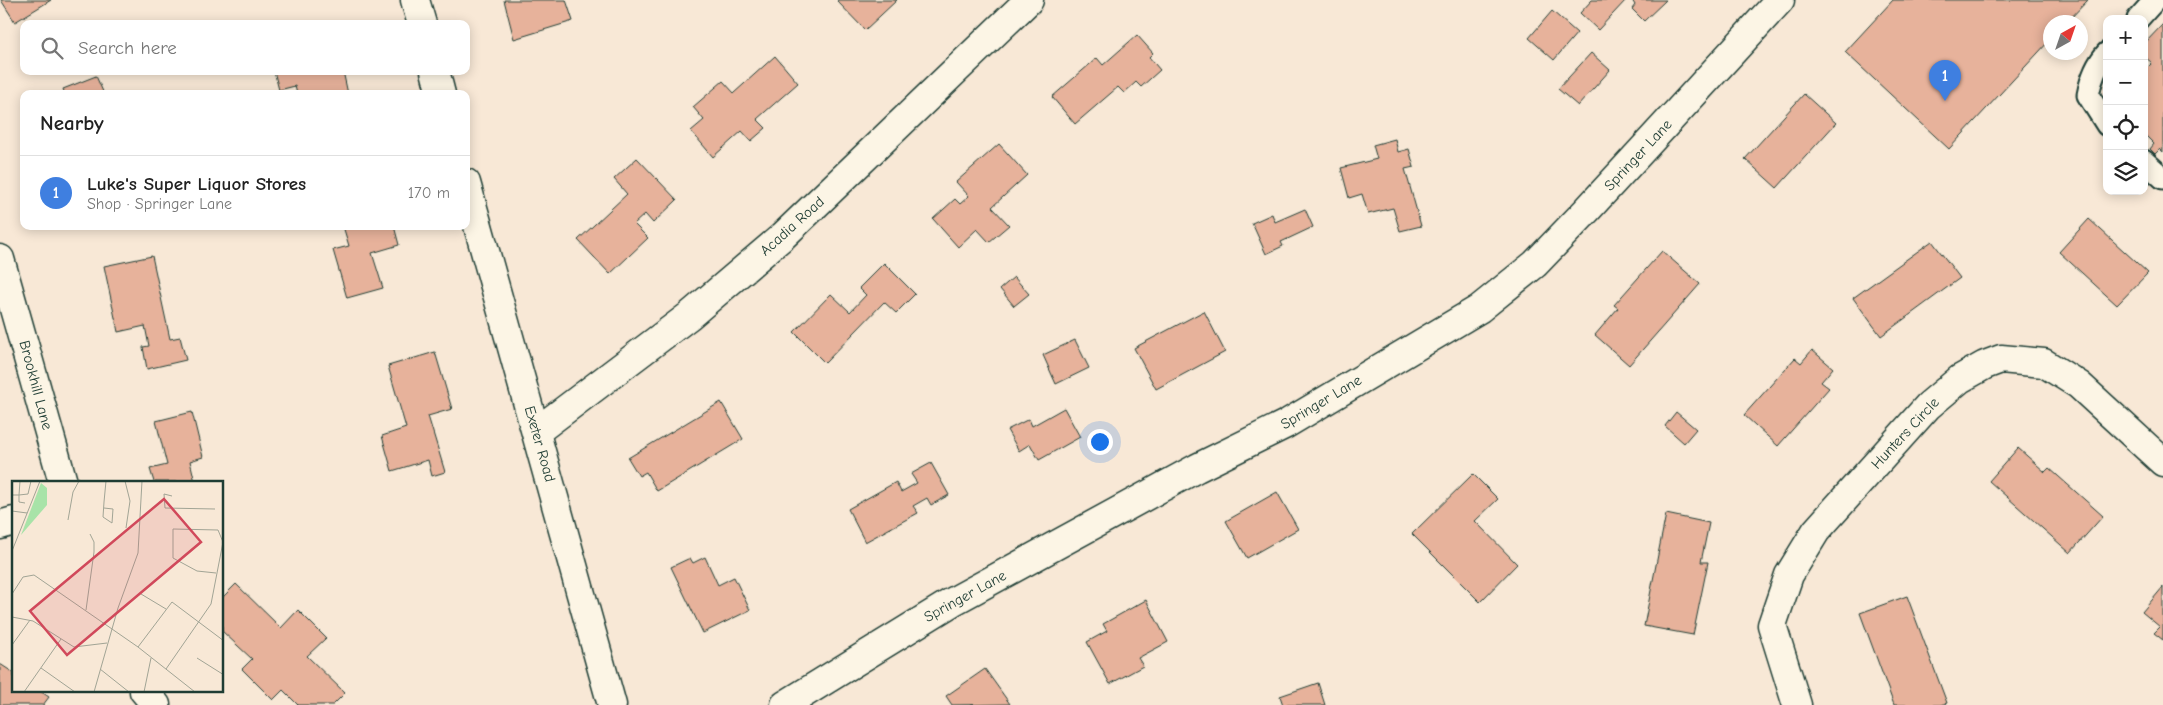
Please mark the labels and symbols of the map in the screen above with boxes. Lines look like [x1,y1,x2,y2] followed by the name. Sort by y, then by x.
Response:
[2043,15,2088,60] north arrow
[1929,60,1961,101] pin: 1
[1600,115,1676,194] street label: Springer Lane
[756,192,828,260] street label: Acadia Road
[15,338,57,432] street label: Brookhill Lane
[1277,371,1365,433] street label: Springer Lane
[1867,393,1943,473] street label: Hunters Circle
[521,404,559,484] street label: Exeter Road
[1087,429,1113,455] your location
[12,481,224,692] inset map
[921,566,1010,626] street label: Springer Lane

